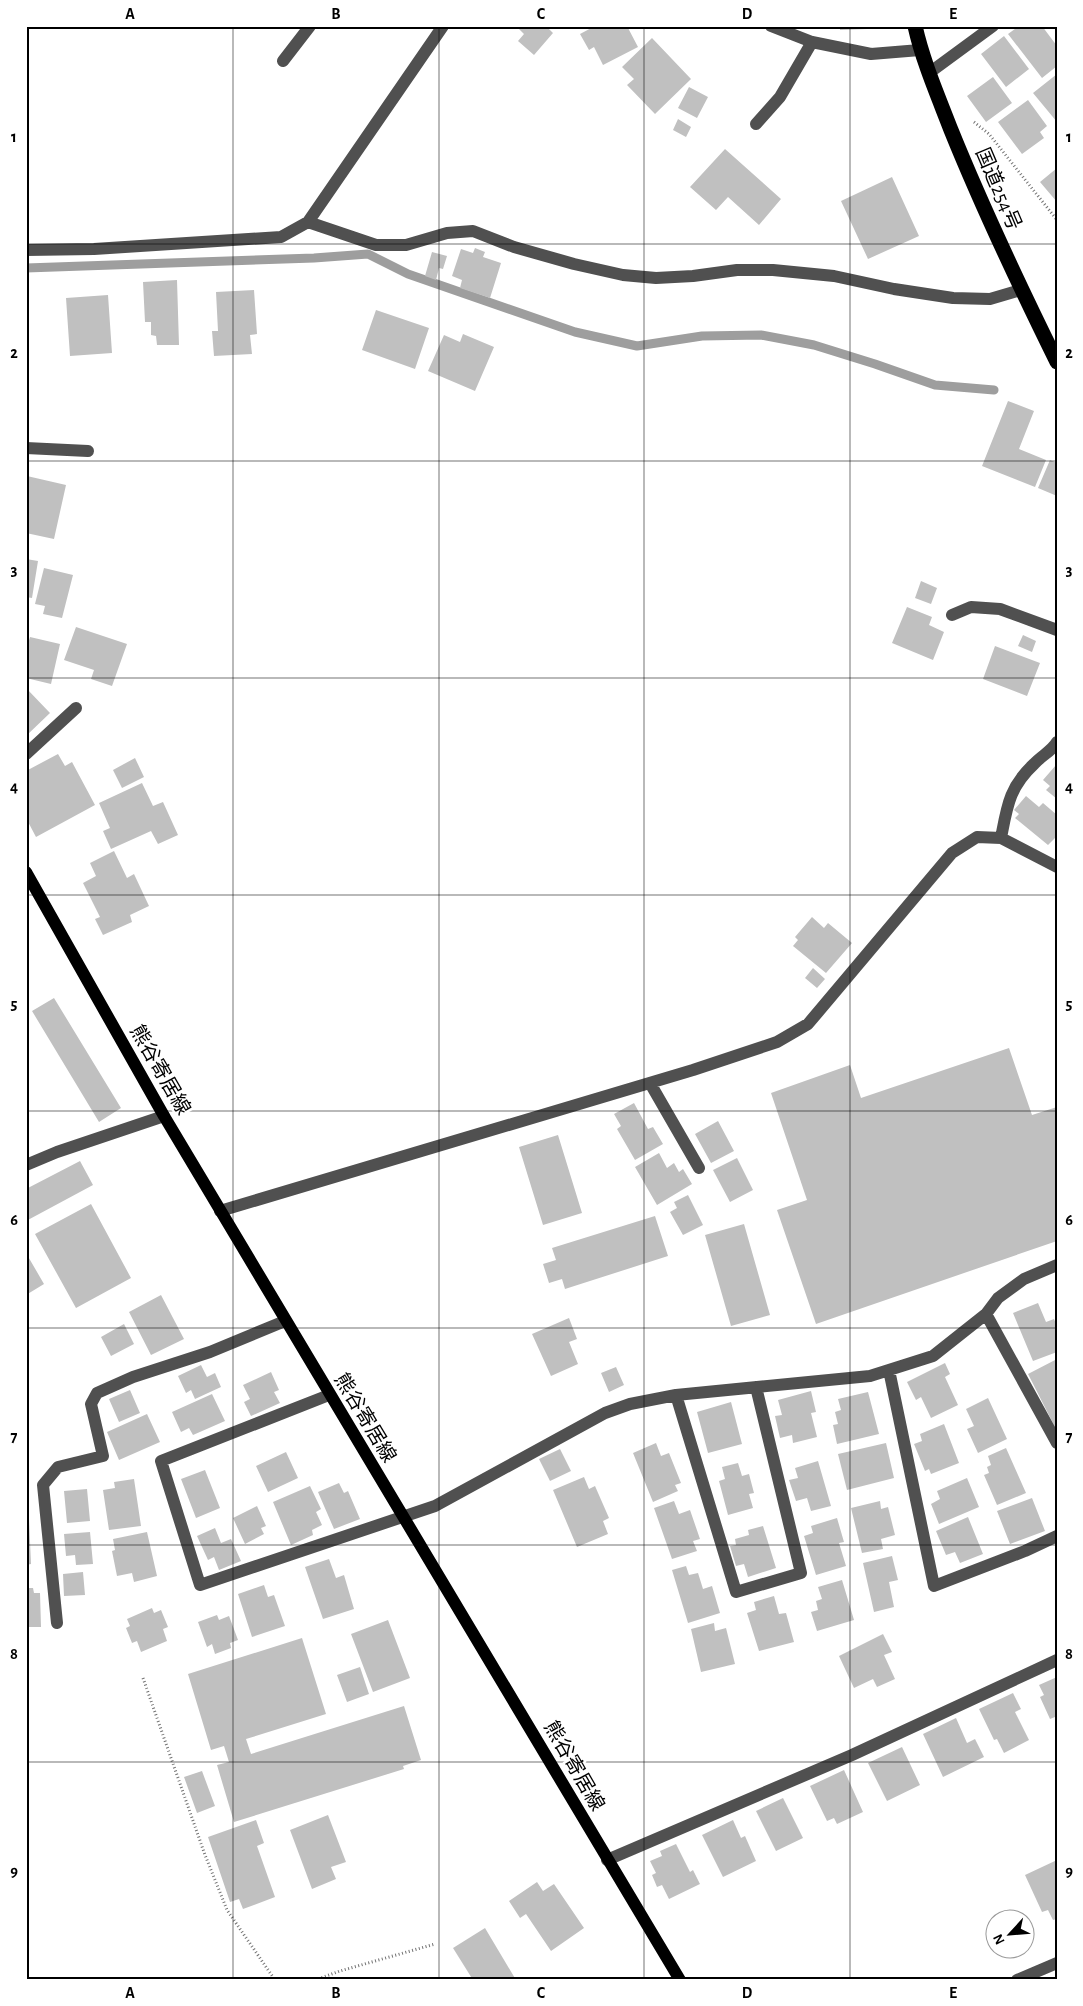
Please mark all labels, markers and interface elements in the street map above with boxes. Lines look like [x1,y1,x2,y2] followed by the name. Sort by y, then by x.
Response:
[125,6,135,22] text: A
[331,6,341,22] text: B
[537,6,546,22] text: C
[742,6,753,22] text: D
[949,6,957,22] text: E
[11,129,17,145] text: 1
[1066,129,1072,145] text: 1
[972,145,1025,233] street label: 国道254号
[10,345,18,361] text: 2
[1065,345,1073,361] text: 2
[11,562,18,578] text: 3
[1066,562,1073,578] text: 3
[10,779,18,795] text: 4
[1065,779,1073,795] text: 4
[11,996,18,1012] text: 5
[1066,996,1073,1012] text: 5
[126,1021,195,1118] street label: 熊谷寄居線
[10,1212,18,1228] text: 6
[1065,1212,1073,1228] text: 6
[331,1369,401,1466] street label: 熊谷寄居線
[11,1429,18,1445] text: 7
[1066,1429,1073,1445] text: 7
[10,1646,18,1662] text: 8
[1065,1646,1073,1662] text: 8
[540,1717,609,1814] street label: 熊谷寄居線
[10,1863,18,1879] text: 9
[1065,1863,1073,1879] text: 9
[986,1908,1036,1958] north arrow
[991,1932,1008,1947] text: N
[125,1985,135,2001] text: A
[331,1985,341,2001] text: B
[537,1985,546,2001] text: C
[742,1985,753,2001] text: D
[949,1985,957,2001] text: E

